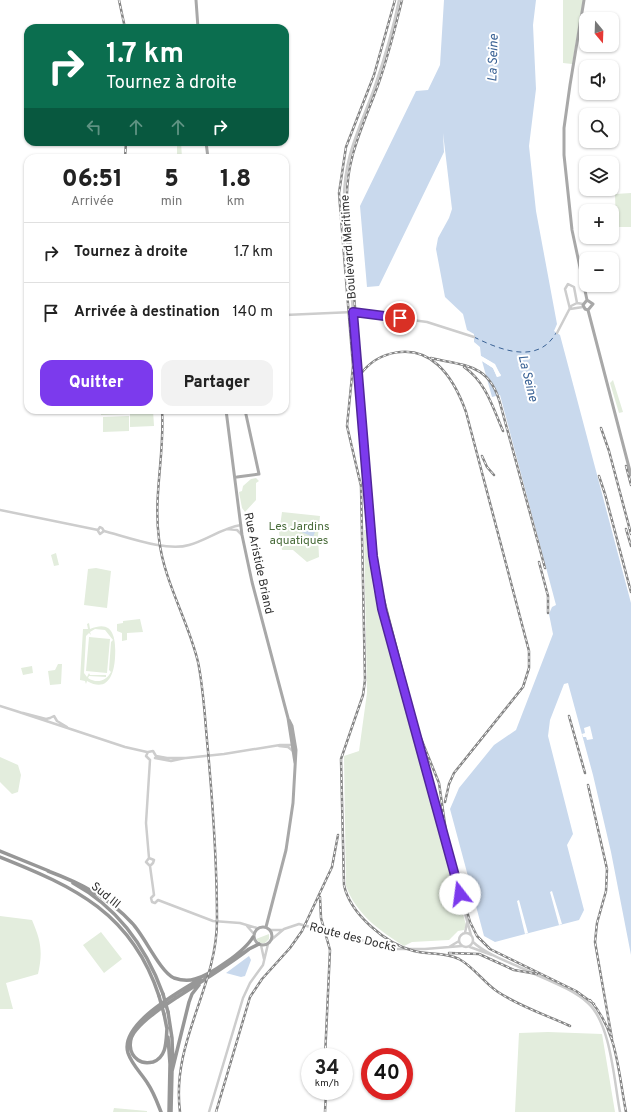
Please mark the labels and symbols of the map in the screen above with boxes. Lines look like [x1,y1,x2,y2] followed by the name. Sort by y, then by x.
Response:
[579,12,619,52] north arrow
[485,34,503,82] water label: La Seine
[337,194,361,300] street label: Boulevard Maritime
[383,301,417,335] pin
[514,353,541,404] water label: La Seine
[239,511,277,616] street label: Rue Aristide Briand
[268,519,330,549] park label: Les Jardins aquatiques
[439,873,481,915] position arrow
[87,879,123,913] street label: Sud III
[308,919,398,957] street label: Route des Docks
[361,1048,413,1100] speed limit sign: 40

